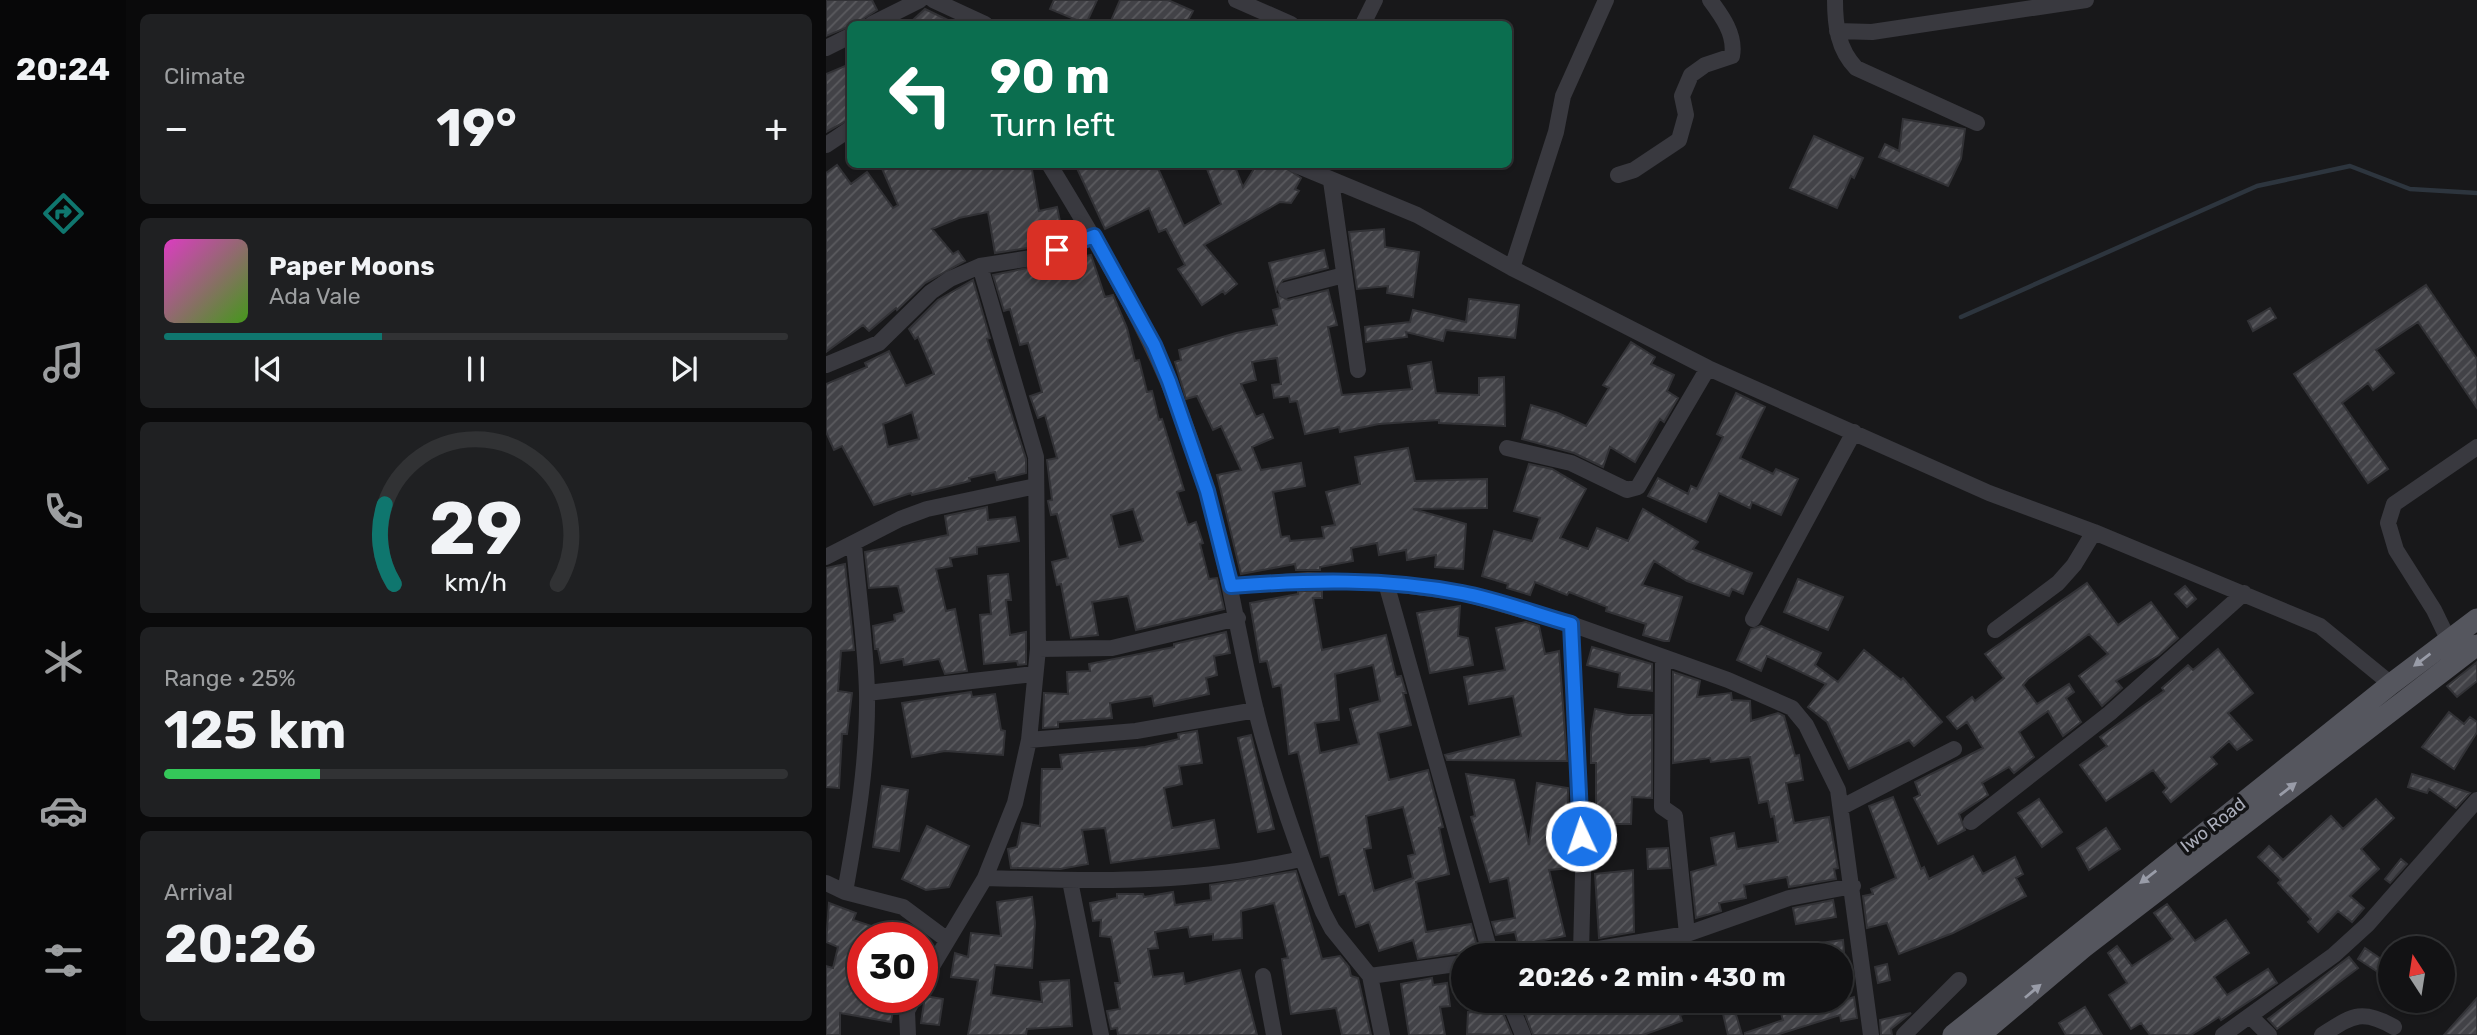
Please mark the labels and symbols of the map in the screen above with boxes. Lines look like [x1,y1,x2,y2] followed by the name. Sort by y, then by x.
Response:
[1027,220,1087,280] pin
[2414,653,2432,668] one-way arrow
[2279,783,2297,797] one-way arrow
[2176,793,2250,857] street label: Iwo Road
[1544,799,1618,873] position arrow
[2139,870,2157,885] one-way arrow
[847,922,938,1013] speed limit sign: 30
[2378,936,2455,1013] north arrow
[2023,984,2041,999] one-way arrow

